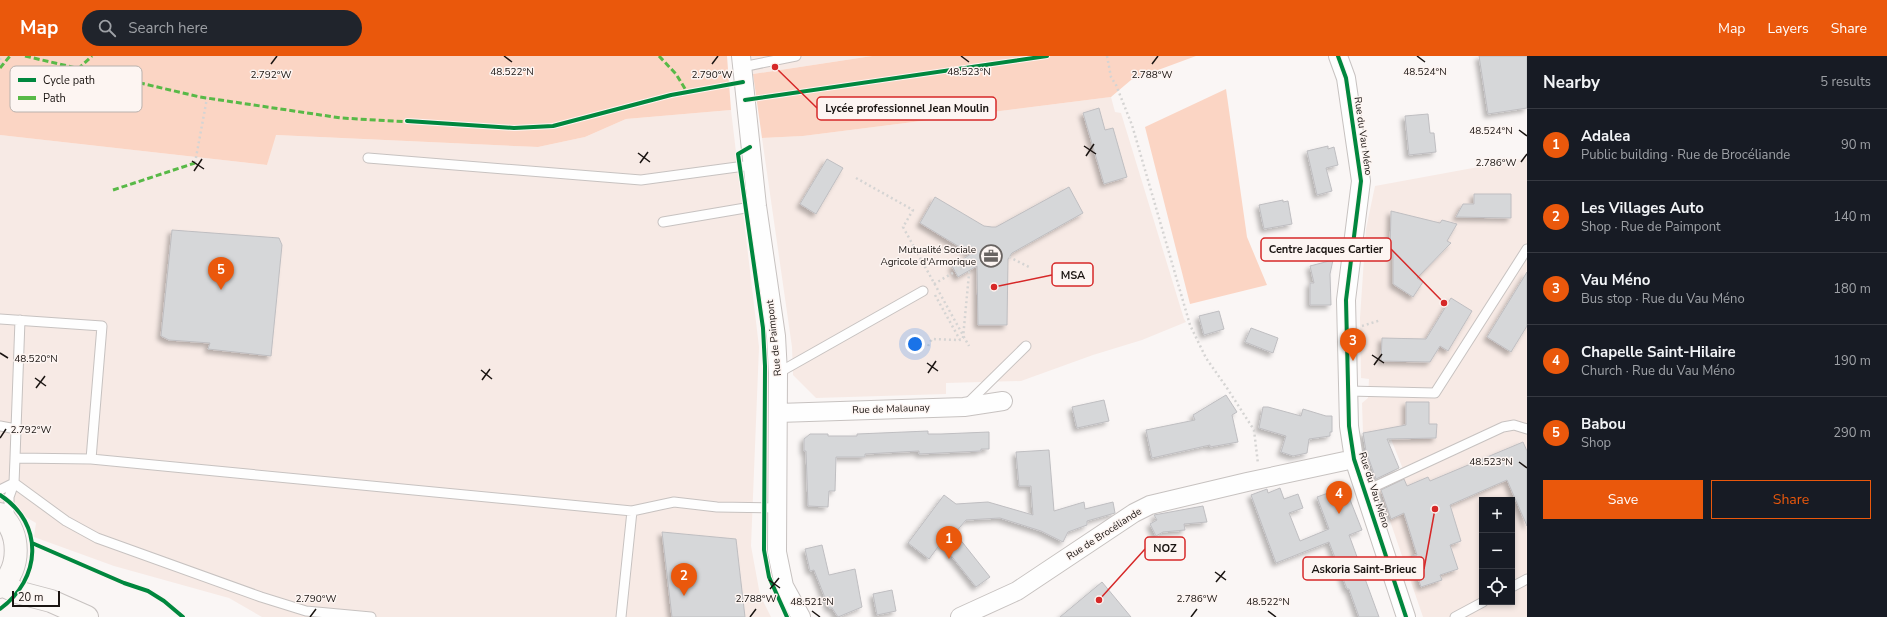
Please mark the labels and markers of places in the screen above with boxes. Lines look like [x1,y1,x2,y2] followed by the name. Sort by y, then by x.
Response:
[817,97,996,120] callout: Lycée professionnel Jean Moulin
[1261,238,1391,261] callout: Centre Jacques Cartier
[880,243,976,269] place label: Mutualité Sociale Agricole d'Armorique
[978,243,1004,269] office icon: Mutualité Sociale Agricole d'Armorique
[208,257,234,290] pin: 5
[1052,263,1093,286] callout: MSA
[1340,328,1366,361] pin: 3
[1326,481,1352,514] pin: 4
[936,526,962,559] pin: 1
[1145,537,1185,560] callout: NOZ
[1303,557,1424,580] callout: Askoria Saint-Brieuc
[671,563,697,596] pin: 2

